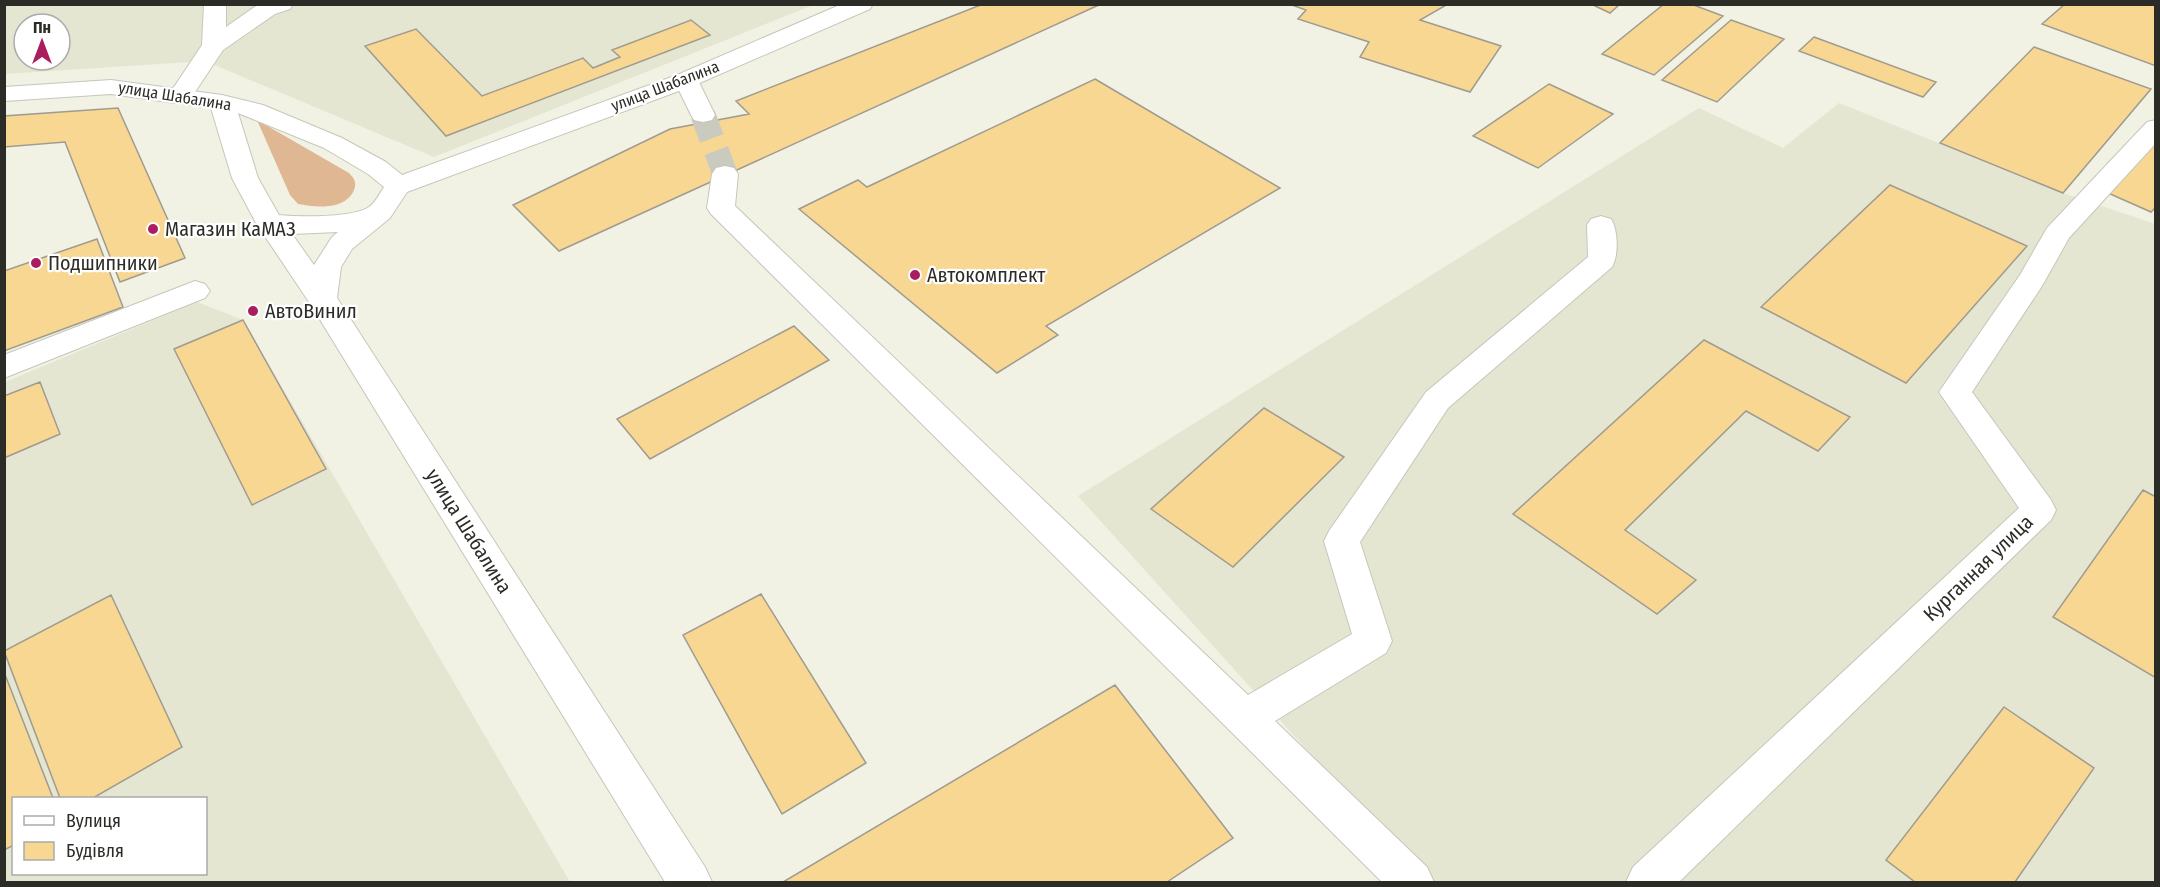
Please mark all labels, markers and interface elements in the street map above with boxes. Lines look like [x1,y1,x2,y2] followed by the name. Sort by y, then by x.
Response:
[12,12,72,72] north arrow
[33,18,51,37] text: Пн
[608,57,722,115] street label: улица Шабалина
[117,78,233,114] street label: улица Шабалина
[165,217,295,241] place label: Магазин КаМАЗ
[146,222,160,236] marker: Магазин КаМАЗ
[48,251,158,275] place label: Подшипники
[29,256,43,270] marker: Подшипники
[927,263,1046,287] place label: Автокомплект
[908,268,922,282] marker: Автокомплект
[265,299,357,323] place label: АвтоВинил
[246,304,260,318] marker: АвтоВинил
[421,464,517,598] street label: улица Шабалина
[1918,510,2038,626] street label: Курганная улица
[12,797,207,875] legend
[66,810,121,832] text: Вулиця
[66,840,124,862] text: Будівля

